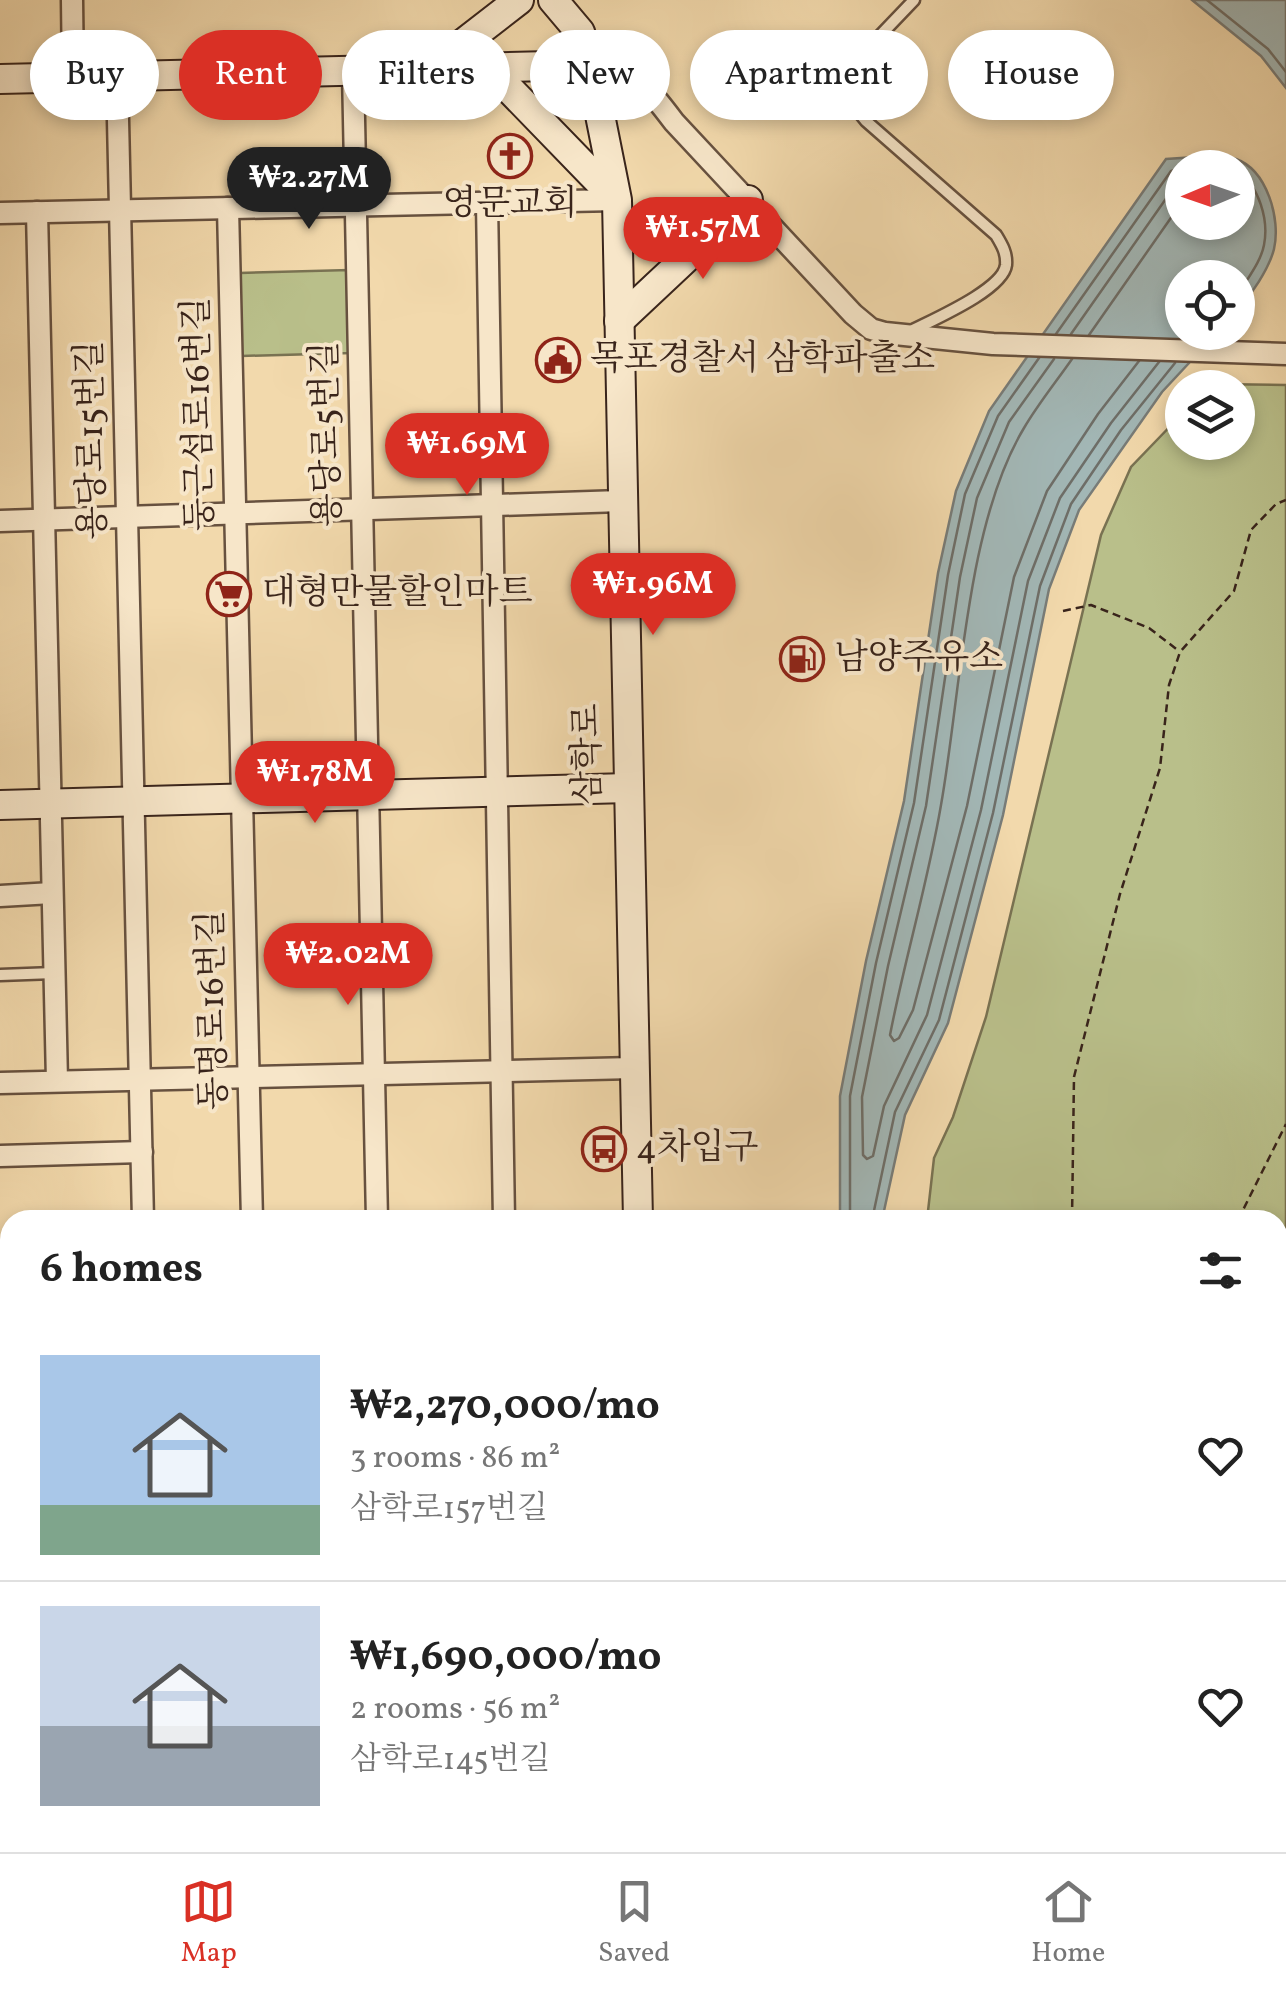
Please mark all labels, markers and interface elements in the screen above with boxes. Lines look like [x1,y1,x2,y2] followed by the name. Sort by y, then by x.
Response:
[30,30,159,120] chip: Buy
[179,30,322,120] chip: Rent
[342,30,510,120] chip: Filters
[530,30,670,120] chip: New
[690,30,928,120] chip: Apartment
[948,30,1114,120] chip: House
[487,133,533,179] church icon: 영문교회
[228,147,390,232] pin: ₩2.27M
[1165,150,1255,240] north arrow
[1165,150,1255,460] map controls
[249,157,369,201] text: ₩2.27M
[442,181,578,229] place label: 영문교회
[622,197,784,282] pin: ₩1.57M
[645,207,761,251] text: ₩1.57M
[1165,260,1255,350] button: locate
[174,297,226,531] street label: 둥근섬로16번길
[590,336,935,384] place label: 목포경찰서 삼학파출소
[535,337,581,383] public building icon: 목포경찰서 삼학파출소
[67,340,119,540] street label: 용당로15번길
[302,341,354,527] street label: 용당로5번길
[1165,370,1255,460] button: layers
[386,413,548,498] pin: ₩1.69M
[407,423,527,467] text: ₩1.69M
[572,553,734,638] pin: ₩1.96M
[593,563,713,607] text: ₩1.96M
[262,570,533,618] place label: 대형만물할인마트
[206,571,252,617] supermarket icon: 대형만물할인마트
[834,635,1003,683] place label: 남양주유소
[779,636,825,682] fuel station icon: 남양주유소
[564,703,614,805] street label: 삼학로
[234,741,396,826] pin: ₩1.78M
[257,751,373,795] text: ₩1.78M
[188,909,240,1111] street label: 동명로16번길
[267,923,429,1008] pin: ₩2.02M
[286,933,410,977] text: ₩2.02M
[636,1125,759,1173] place label: 4차입구
[581,1126,627,1172] bus stop icon: 4차입구
[40,1241,203,1300] text: 6 homes
[1193,1243,1248,1298] icon: filters
[350,1378,660,1437] text: ₩2,270,000/mo
[120,1395,240,1515] icon: home
[1193,1428,1248,1483] icon: heart
[350,1437,560,1481] text: 3 rooms · 86 m²
[350,1488,548,1532] text: 삼학로157번길
[350,1629,661,1688] text: ₩1,690,000/mo
[120,1646,240,1766] icon: home
[1193,1679,1248,1734] icon: heart
[350,1688,560,1732] text: 2 rooms · 56 m²
[350,1739,551,1783] text: 삼학로145번길
[181,1874,237,1973] tab: Map
[598,1874,670,1973] tab: Saved
[1031,1874,1105,1973] tab: Home

